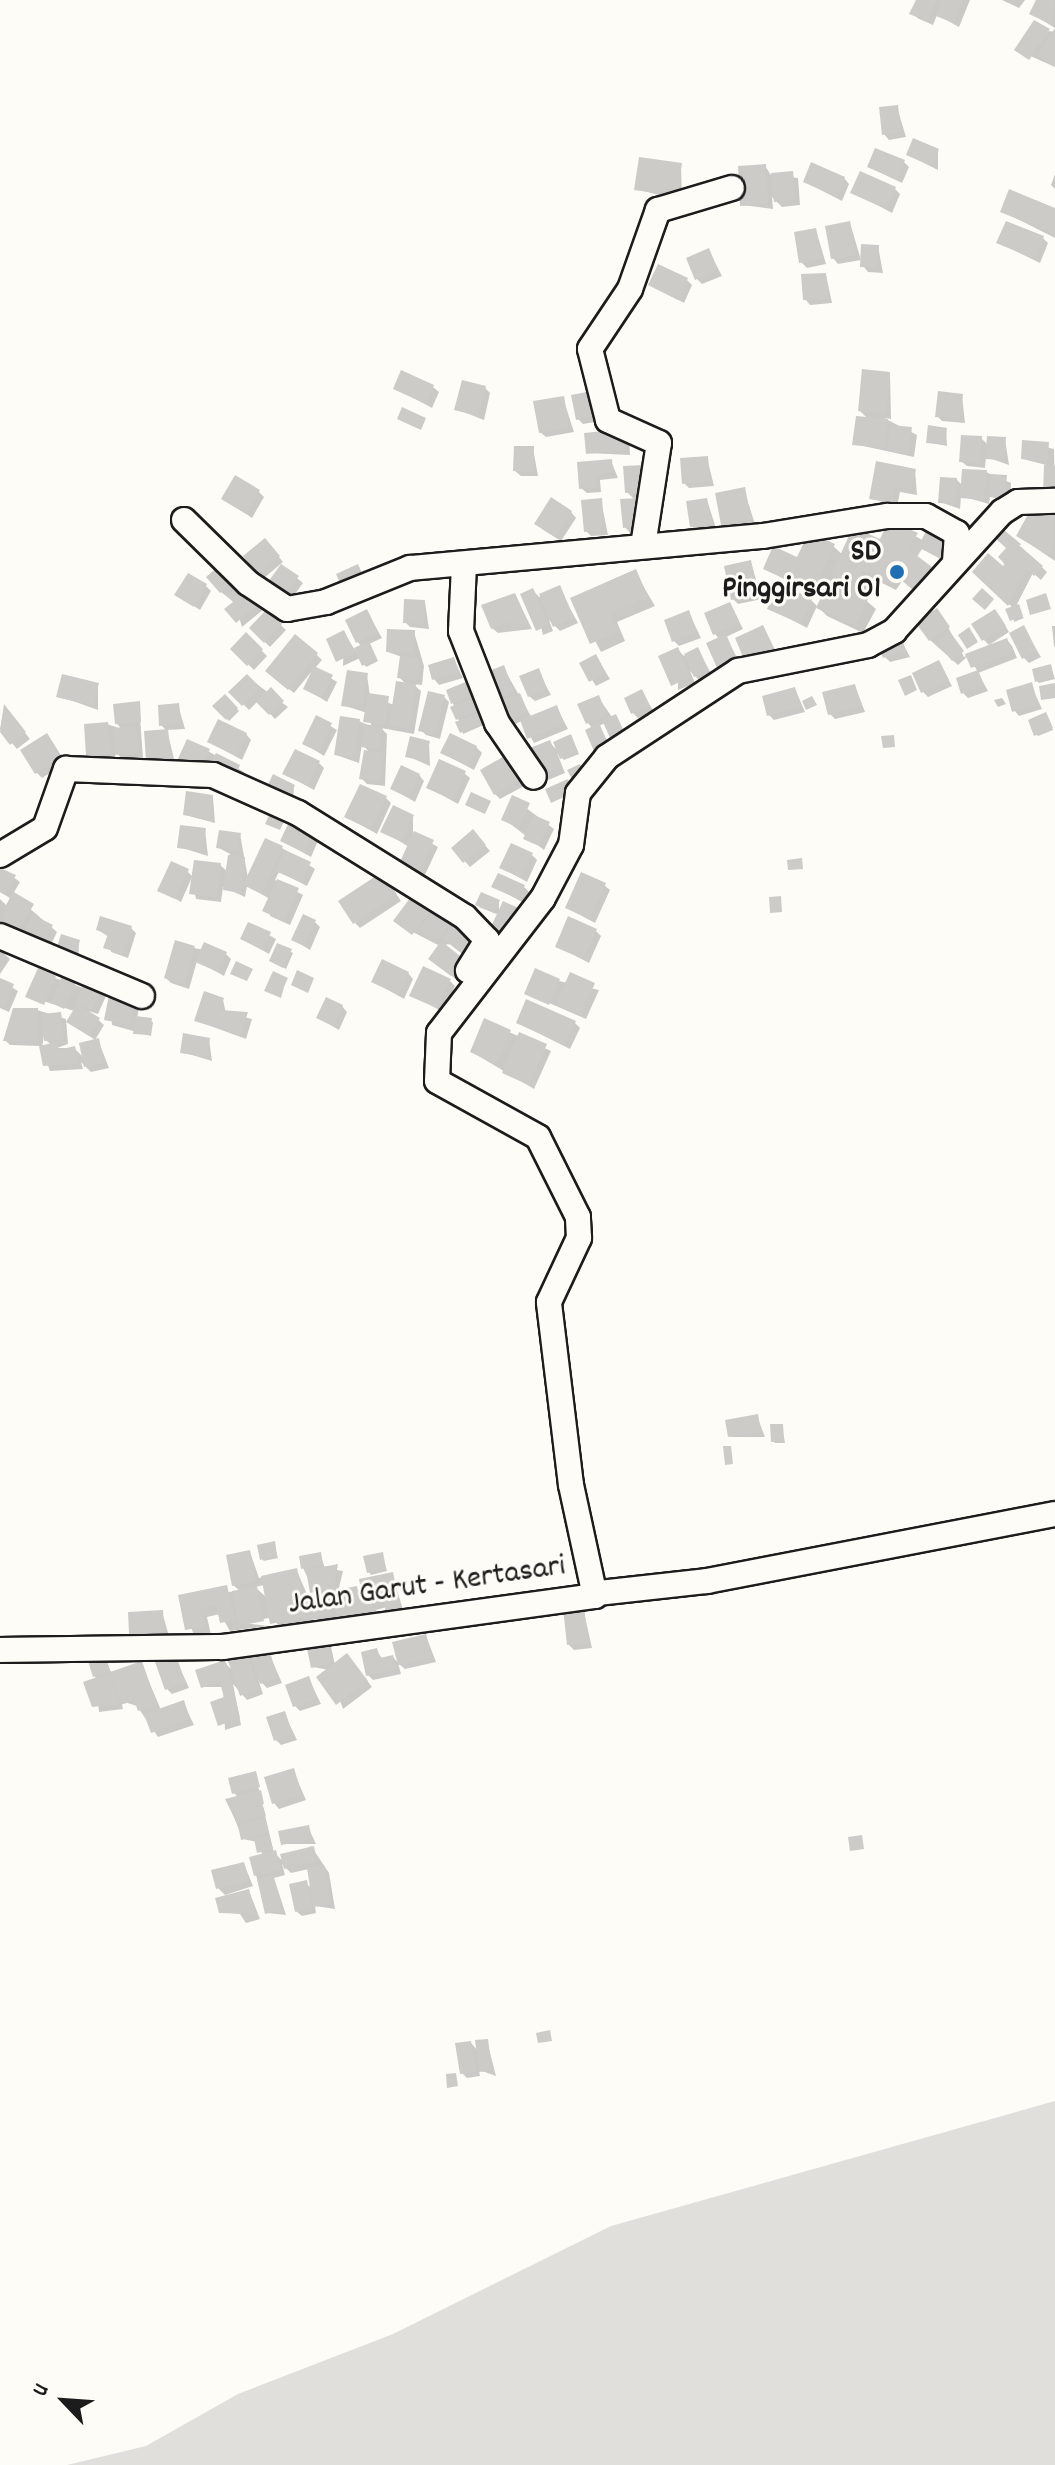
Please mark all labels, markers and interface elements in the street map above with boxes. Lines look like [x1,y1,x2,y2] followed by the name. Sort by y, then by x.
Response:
[722,535,881,610] place label: SD Pinggirsari 01
[888,563,906,581] marker: SD Pinggirsari 01
[286,1549,568,1625] street label: Jalan Garut - Kertasari
[24,2361,104,2441] north arrow
[26,2379,58,2402] text: U

